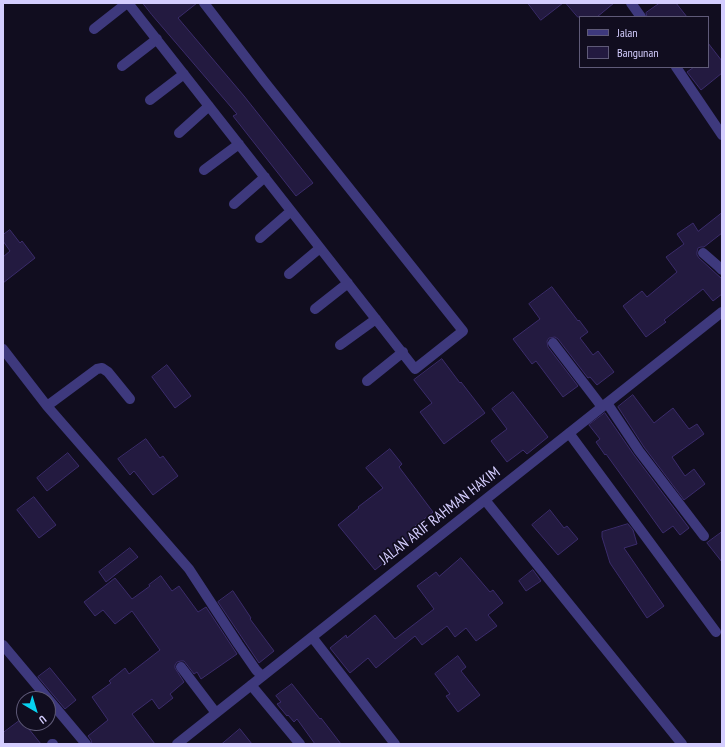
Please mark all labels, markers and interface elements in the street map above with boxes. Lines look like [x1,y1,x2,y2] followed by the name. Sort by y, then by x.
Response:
[579,16,709,68] legend
[617,25,638,40] text: Jalan
[617,45,658,60] text: Bangunan
[376,463,504,569] street label: JALAN ARIF RAHMAN HAKIM
[16,691,56,731] north arrow
[36,712,49,727] text: U

